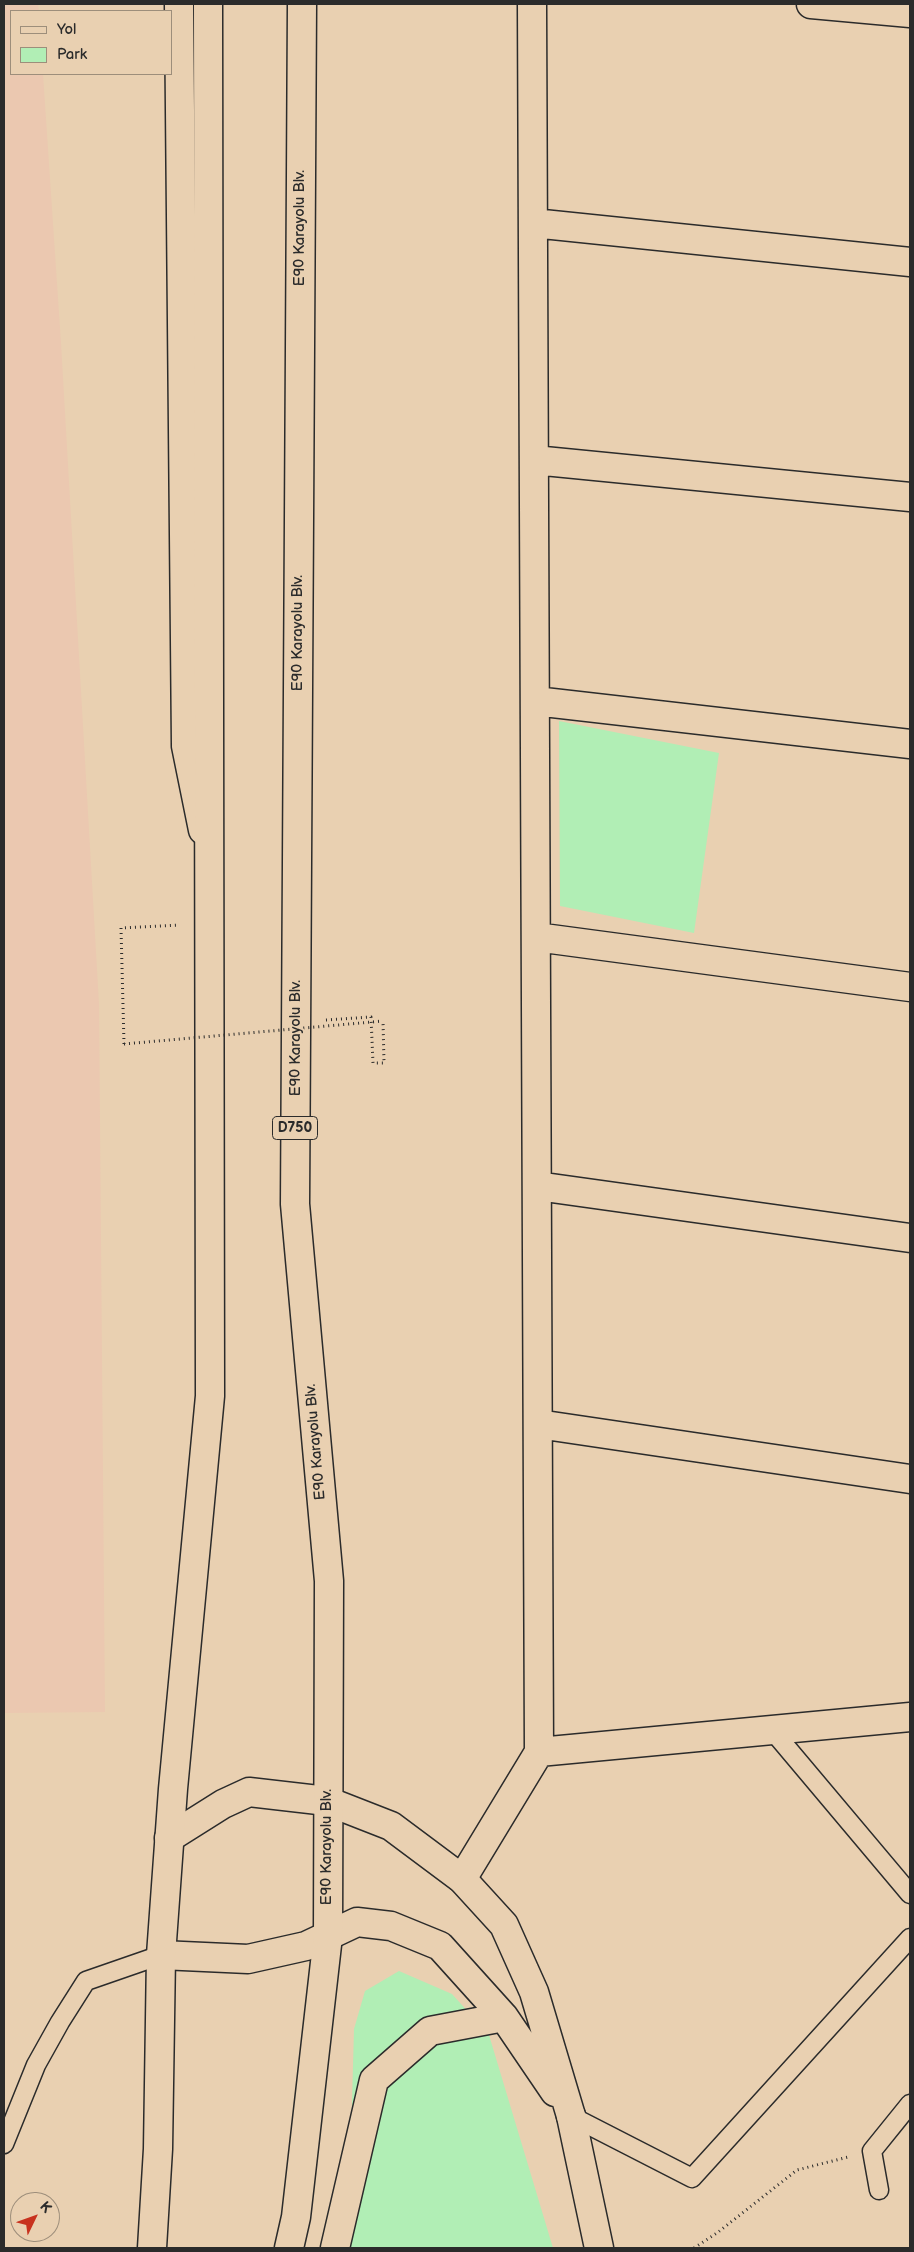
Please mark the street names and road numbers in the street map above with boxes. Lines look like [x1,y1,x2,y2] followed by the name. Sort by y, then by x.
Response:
[291,170,309,286] street label: E90 Karayolu Blv.
[289,575,307,691] street label: E90 Karayolu Blv.
[287,980,305,1096] street label: E90 Karayolu Blv.
[272,1116,318,1140] road number: D750
[302,1383,330,1501] street label: E90 Karayolu Blv.
[318,1789,336,1905] street label: E90 Karayolu Blv.

